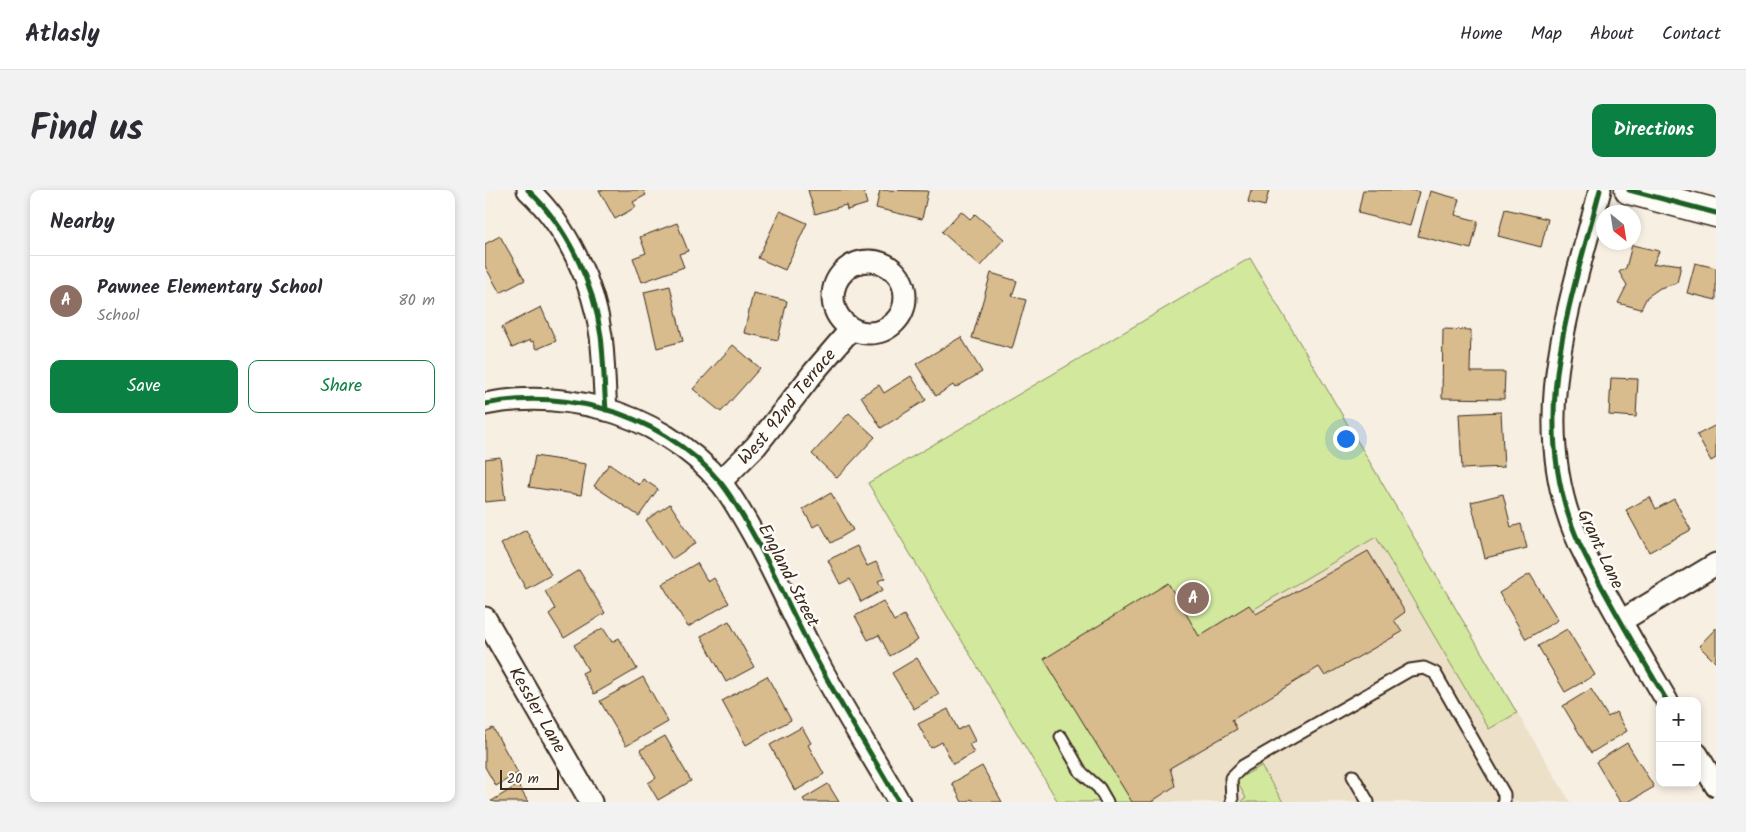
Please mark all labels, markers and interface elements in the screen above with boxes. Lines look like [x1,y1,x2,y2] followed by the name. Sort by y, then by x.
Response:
[25,15,100,54] text: Atlasly
[1460,20,1503,49] text: Home
[1531,20,1562,49] text: Map
[1590,20,1634,49] text: About
[1662,20,1721,49] text: Contact
[30,102,143,158] text: Find us
[1592,104,1716,157] button: Directions
[1596,205,1641,250] north arrow
[50,206,115,239] text: Nearby
[97,273,322,303] text: Pawnee Elementary School
[61,288,71,313] text: A
[398,288,435,313] text: 80 m
[97,303,140,328] text: School
[732,342,844,473] street label: West 92nd Terrace
[50,360,238,413] button: Save
[248,360,435,413] button: Share
[1333,426,1359,452] your location
[1569,505,1631,594] street label: Grant Lane
[749,519,827,634] street label: England Street
[1177,579,1209,617] pin: A
[500,662,573,759] street label: Kessler Lane
[1656,697,1701,787] map controls
[1656,697,1701,742] button: +
[1656,742,1701,787] button: −
[500,767,559,790] scale bar
[507,768,539,790] text: 20 m

